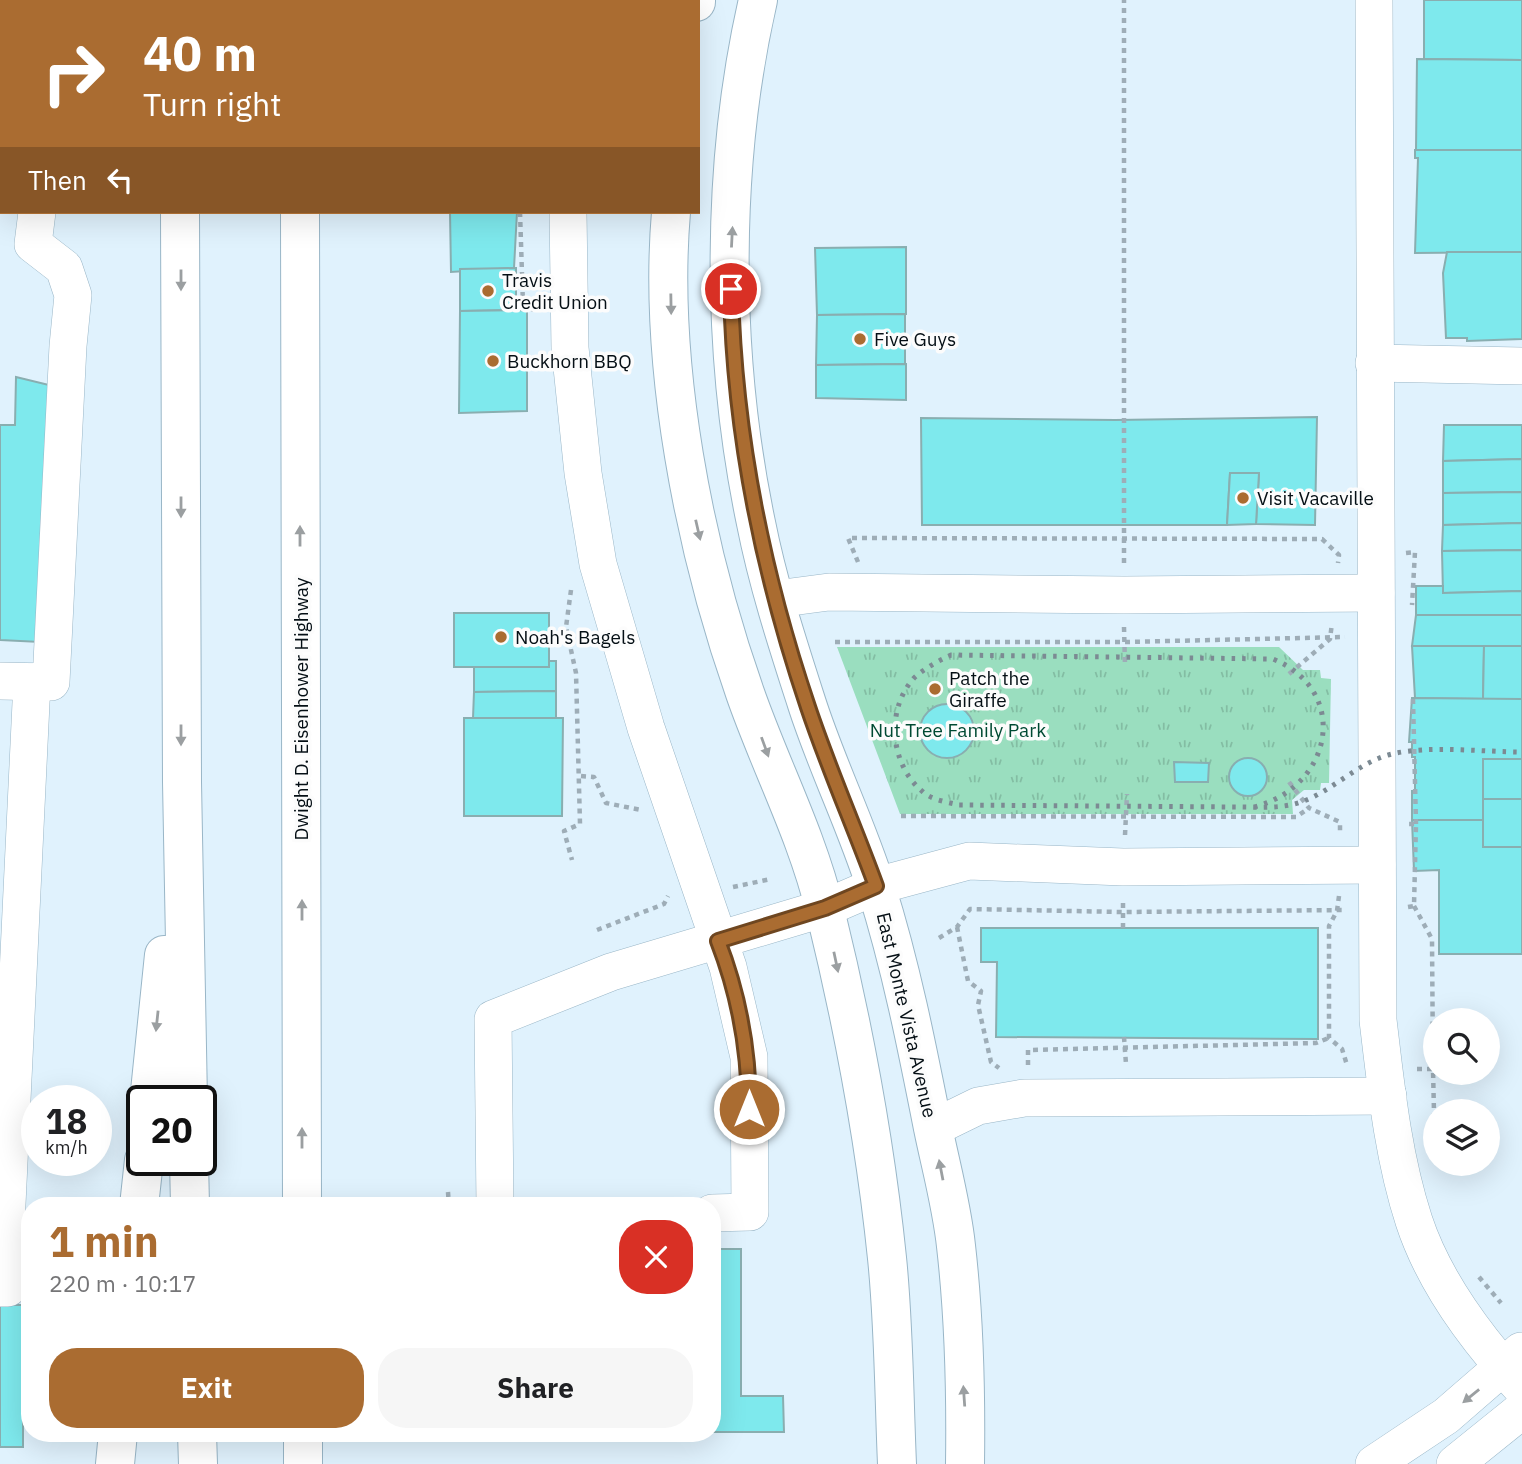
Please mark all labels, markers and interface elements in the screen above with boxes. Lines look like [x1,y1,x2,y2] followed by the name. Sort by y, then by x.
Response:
[143,21,257,84] text: 40 m
[28,28,119,119] icon: right
[143,83,281,125] text: Turn right
[101,161,139,199] icon: left
[28,163,87,197] text: Then
[726,225,737,247] one-way arrow
[701,259,761,319] pin
[502,268,608,314] place label: Travis Credit Union
[175,269,187,291] one-way arrow
[712,270,750,308] icon: arrive
[480,283,496,299] marker: Travis Credit Union
[665,294,676,316] one-way arrow
[874,327,956,351] place label: Five Guys
[852,331,868,347] marker: Five Guys
[507,349,632,373] place label: Buckhorn BBQ
[485,353,501,369] marker: Buckhorn BBQ
[1257,486,1374,510] place label: Visit Vacaville
[1235,490,1251,506] marker: Visit Vacaville
[175,497,187,519] one-way arrow
[693,519,704,541] one-way arrow
[294,524,306,546] one-way arrow
[289,577,313,840] street label: Dwight D. Eisenhower Highway
[515,625,635,649] place label: Noah's Bagels
[493,629,509,645] marker: Noah's Bagels
[949,666,1030,712] place label: Patch the Giraffe
[927,681,943,697] marker: Patch the Giraffe
[870,718,1046,742] park label: Nut Tree Family Park
[175,724,187,746] one-way arrow
[760,737,771,758] one-way arrow
[296,899,308,921] one-way arrow
[872,910,942,1120] street label: East Monte Vista Avenue
[831,951,842,973] one-way arrow
[1423,1008,1500,1176] map controls
[1423,1008,1500,1085] button: search
[151,1010,162,1032] one-way arrow
[712,1072,786,1146] position arrow
[126,1085,217,1176] speed limit sign: 20
[45,1098,88,1144] text: 18
[1423,1099,1500,1176] button: layers
[296,1126,308,1148] one-way arrow
[45,1136,88,1159] text: km/h
[936,1159,947,1181] one-way arrow
[49,1214,159,1269] text: 1 min
[619,1220,693,1294] button: close
[49,1268,196,1298] text: 220 m · 10:17
[49,1348,364,1428] button: Exit
[378,1348,693,1428] button: Share
[959,1385,970,1407] one-way arrow
[1462,1388,1480,1403] one-way arrow

